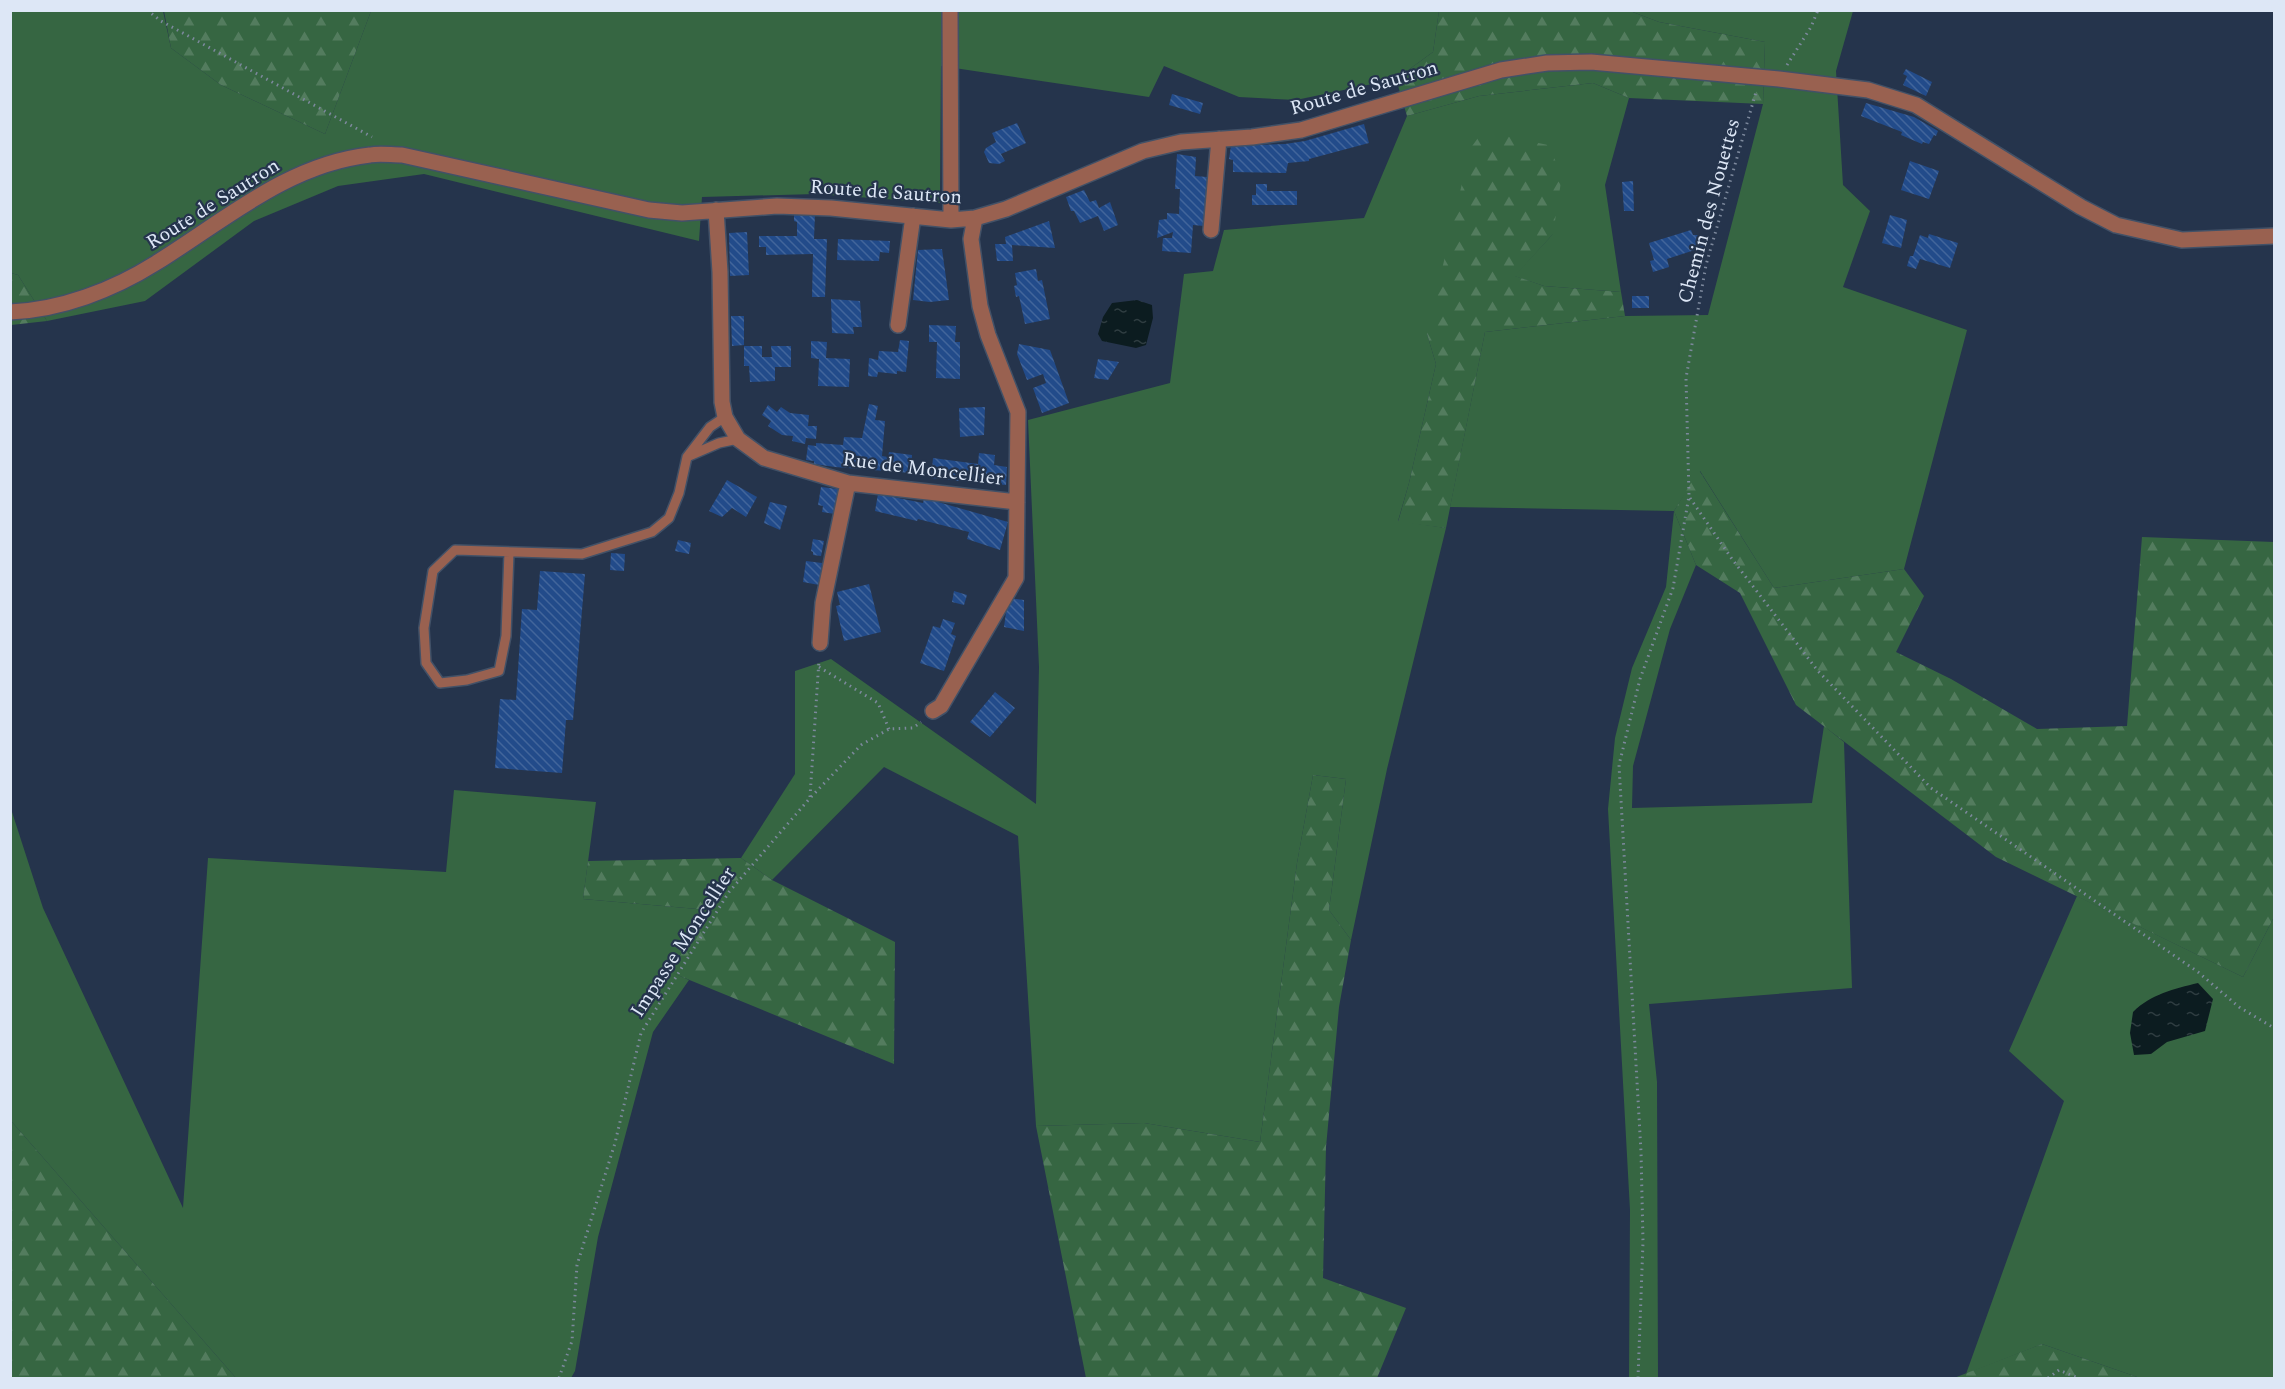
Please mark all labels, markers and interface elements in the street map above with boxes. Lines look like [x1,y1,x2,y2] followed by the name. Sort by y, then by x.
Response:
[1287,53,1441,123] street label: Route de Sautron
[1670,115,1748,307] street label: Chemin des Nouettes
[140,151,286,257] street label: Route de Sautron
[809,172,963,212] street label: Route de Sautron
[841,444,1005,494] street label: Rue de Moncellier
[623,861,743,1023] street label: Impasse Moncellier

